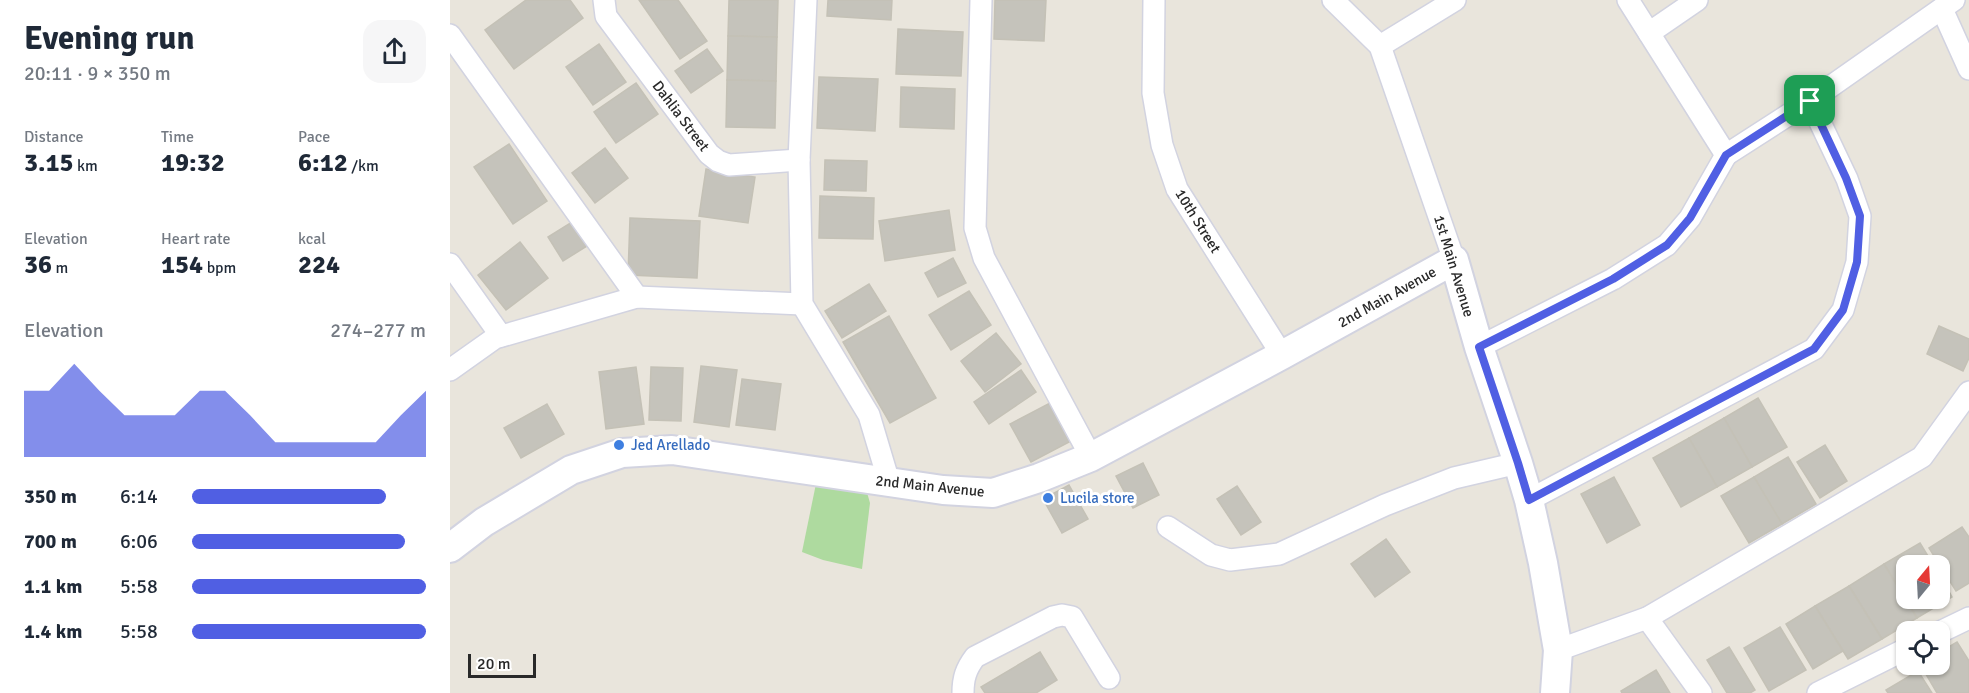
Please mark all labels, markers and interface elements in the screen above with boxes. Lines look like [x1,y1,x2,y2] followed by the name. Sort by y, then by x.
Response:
[24,18,194,59] text: Evening run
[363,20,426,83] button: share
[24,61,171,86] text: 20:11 · 9 × 350 m
[1784,75,1835,126] pin
[649,77,713,155] street label: Dahlia Street
[1793,84,1826,117] icon: arrive
[24,127,84,147] text: Distance
[161,127,194,147] text: Time
[298,127,330,147] text: Pace
[24,147,74,179] text: 3.15
[161,147,225,179] text: 19:32
[298,147,348,179] text: 6:12
[74,156,98,176] text: km
[348,156,379,176] text: /km
[1171,186,1225,256] street label: 10th Street
[1430,213,1478,319] street label: 1st Main Avenue
[24,229,88,249] text: Elevation
[161,229,230,249] text: Heart rate
[298,229,326,249] text: kcal
[24,249,52,281] text: 36
[161,249,203,281] text: 154
[298,249,340,281] text: 224
[52,258,68,278] text: m
[203,258,236,278] text: bpm
[1335,263,1439,331] street label: 2nd Main Avenue
[24,318,104,343] text: Elevation
[330,318,426,343] text: 274–277 m
[631,436,711,454] place label: Jed Arellado
[612,438,626,452] marker: Jed Arellado
[874,471,986,501] street label: 2nd Main Avenue
[24,484,77,509] text: 350 m
[120,484,158,509] text: 6:14
[1060,489,1134,507] place label: Lucila store
[1041,491,1055,505] marker: Lucila store
[24,529,77,554] text: 700 m
[120,529,158,554] text: 6:06
[1896,555,1950,609] north arrow
[1896,555,1950,675] map controls
[24,574,82,599] text: 1.1 km
[120,574,158,599] text: 5:58
[24,619,82,644] text: 1.4 km
[120,619,158,644] text: 5:58
[1896,621,1950,675] button: locate
[468,651,536,678] scale bar
[477,654,511,674] text: 20 m

